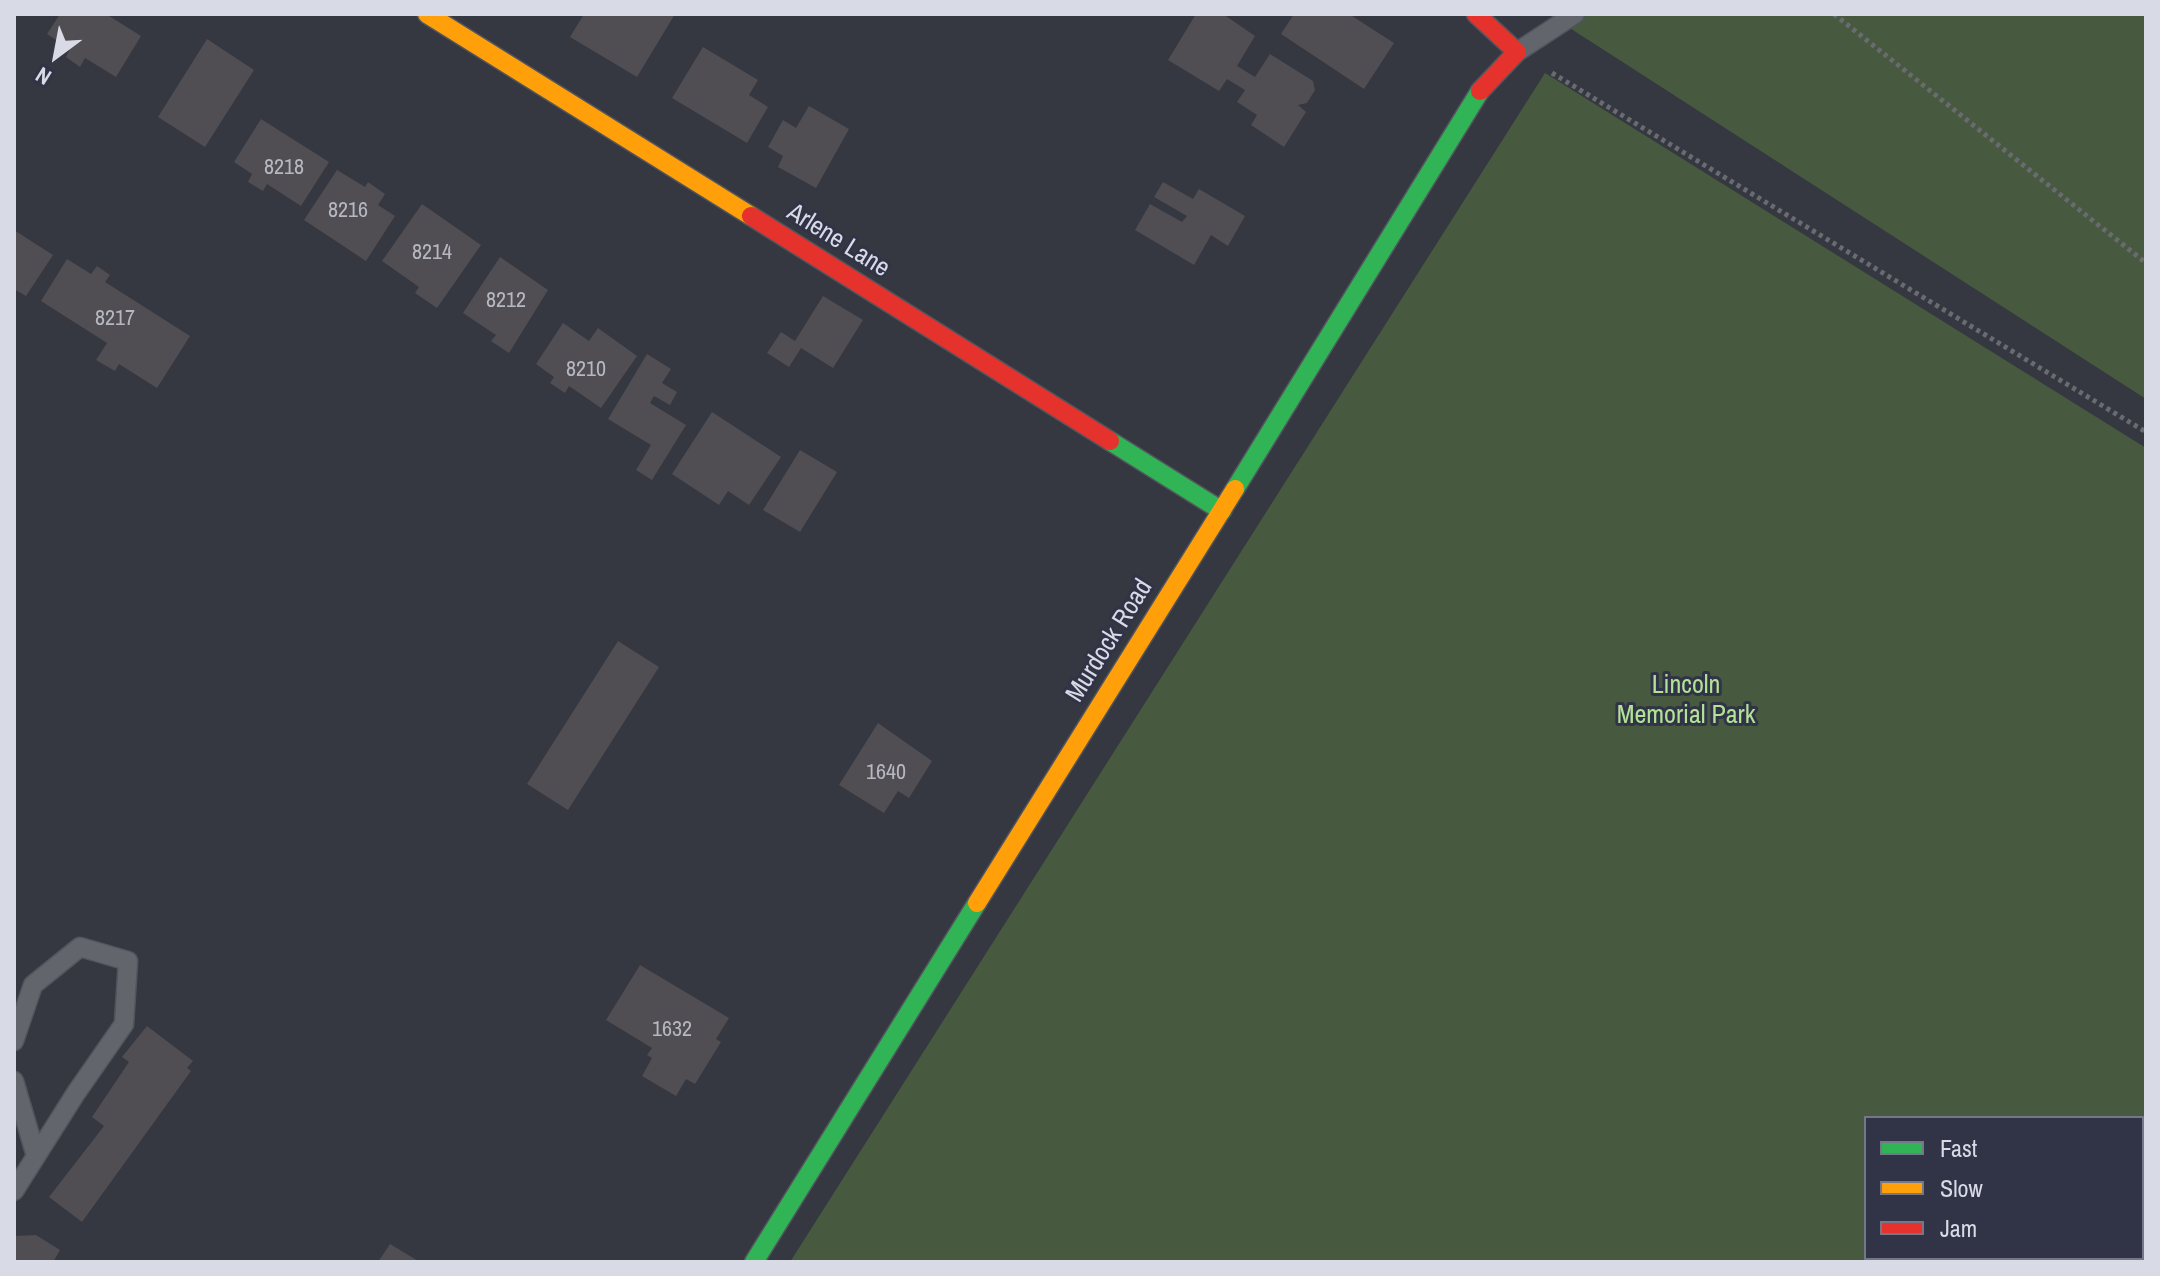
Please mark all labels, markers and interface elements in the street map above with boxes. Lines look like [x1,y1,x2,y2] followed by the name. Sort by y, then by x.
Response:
[16,16,96,96] north arrow
[30,60,57,93] text: N
[264,155,304,181] house number: 8218
[781,197,895,285] street label: Arlene Lane
[328,198,368,224] house number: 8216
[412,240,452,266] house number: 8214
[486,288,526,314] house number: 8212
[95,306,135,332] house number: 8217
[566,357,606,383] house number: 8210
[1060,574,1160,708] street label: Murdock Road
[1617,670,1755,732] park label: Lincoln Memorial Park
[866,760,906,786] house number: 1640
[652,1017,692,1043] house number: 1632
[1864,1116,2144,1260] legend
[1940,1132,1977,1164] text: Fast
[1940,1172,1983,1204] text: Slow
[1940,1212,1977,1244] text: Jam

